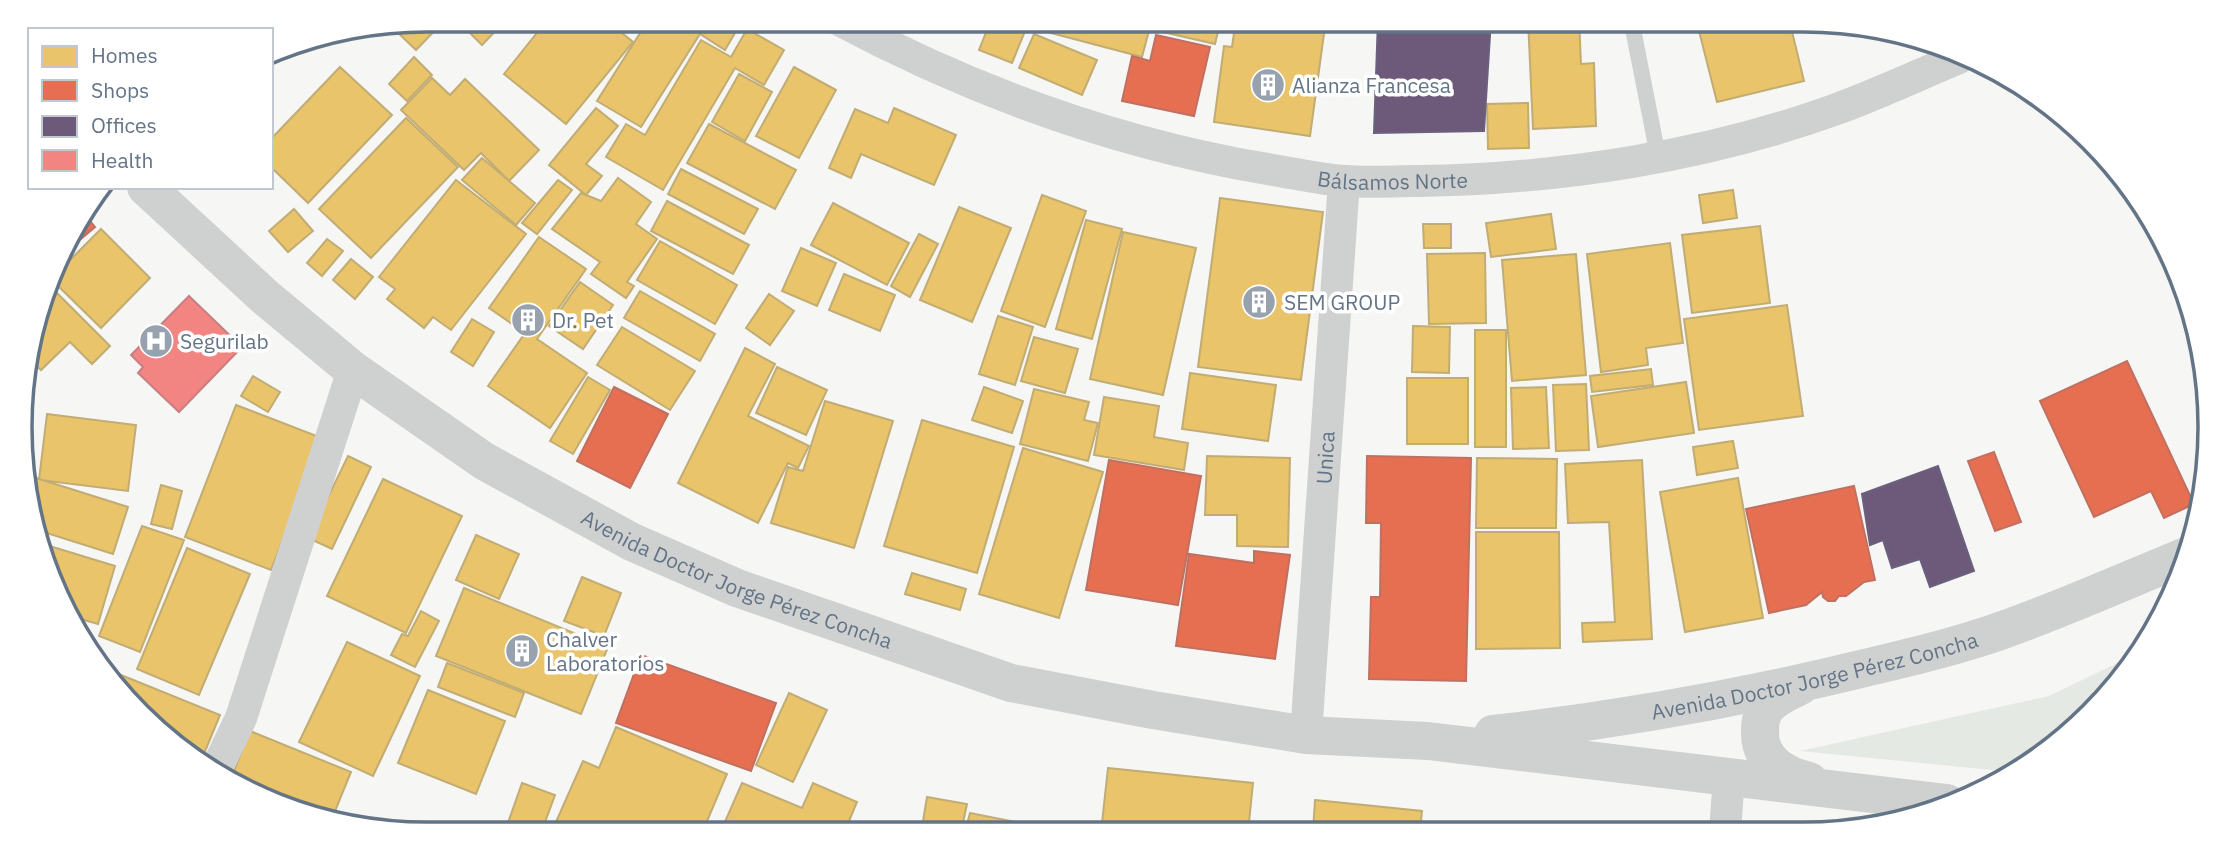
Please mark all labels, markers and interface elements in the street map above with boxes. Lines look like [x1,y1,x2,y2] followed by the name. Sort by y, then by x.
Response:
[28,28,273,189] legend
[91,41,158,69] text: Homes
[1249,66,1287,104] building icon: Alianza Francesa
[1292,71,1451,99] place label: Alianza Francesa
[91,76,149,104] text: Shops
[91,111,157,139] text: Offices
[91,146,154,174] text: Health
[1316,164,1469,196] street label: Bálsamos Norte
[1240,283,1278,321] building icon: SEM GROUP
[1284,288,1400,316] place label: SEM GROUP
[509,301,547,339] building icon: Dr. Pet
[552,306,614,334] place label: Dr. Pet
[137,322,175,360] hospital icon: Segurilab
[180,327,269,355] place label: Segurilab
[1309,430,1341,485] street label: Unica
[577,503,896,655] street label: Avenida Doctor Jorge Pérez Concha
[546,625,664,677] place label: Chalver Laboratorios
[1649,625,1981,726] street label: Avenida Doctor Jorge Pérez Concha
[503,632,541,670] building icon: Chalver Laboratorios

